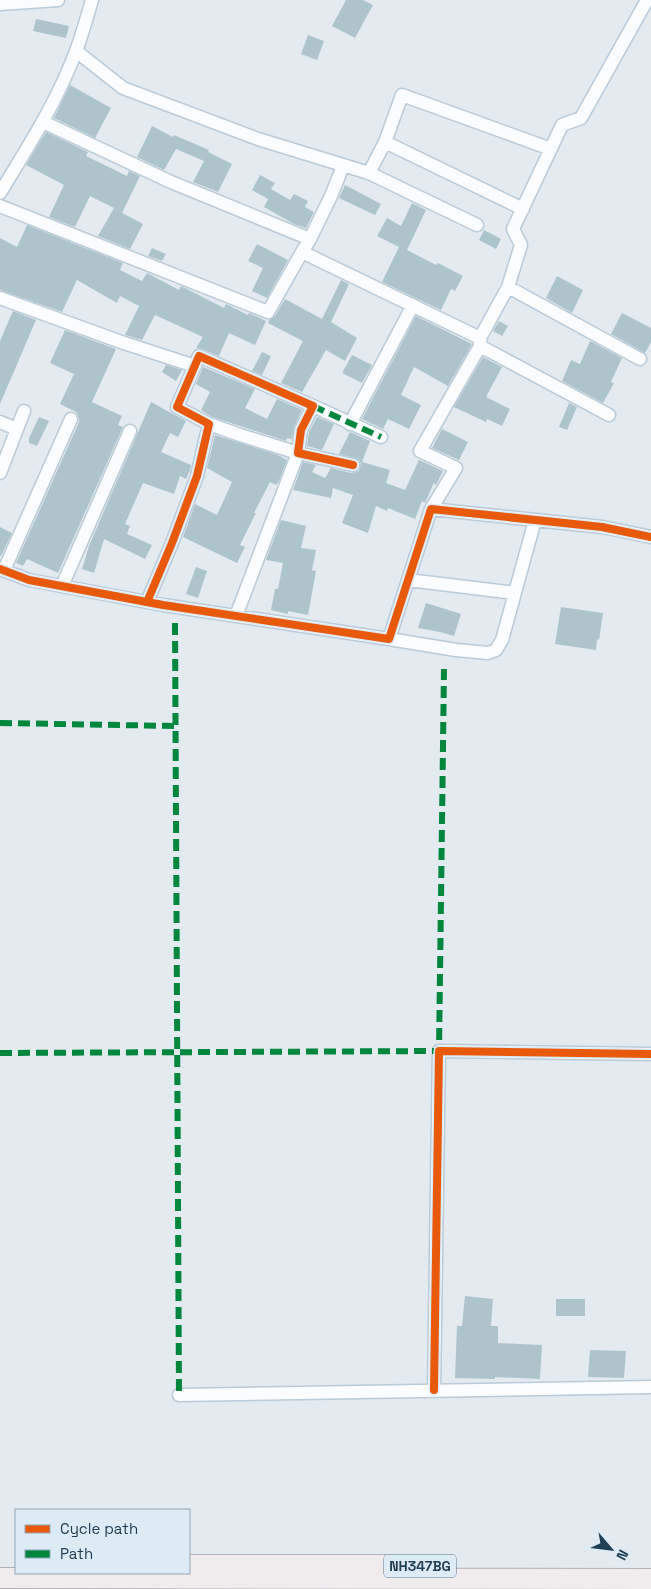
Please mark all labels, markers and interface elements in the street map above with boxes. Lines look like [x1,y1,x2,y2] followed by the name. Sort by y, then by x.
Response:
[15,1509,190,1574] legend
[60,1519,138,1538] text: Cycle path
[586,1524,636,1574] north arrow
[60,1544,93,1563] text: Path
[612,1547,633,1563] text: N
[384,1554,456,1578] road number: NH347BG

